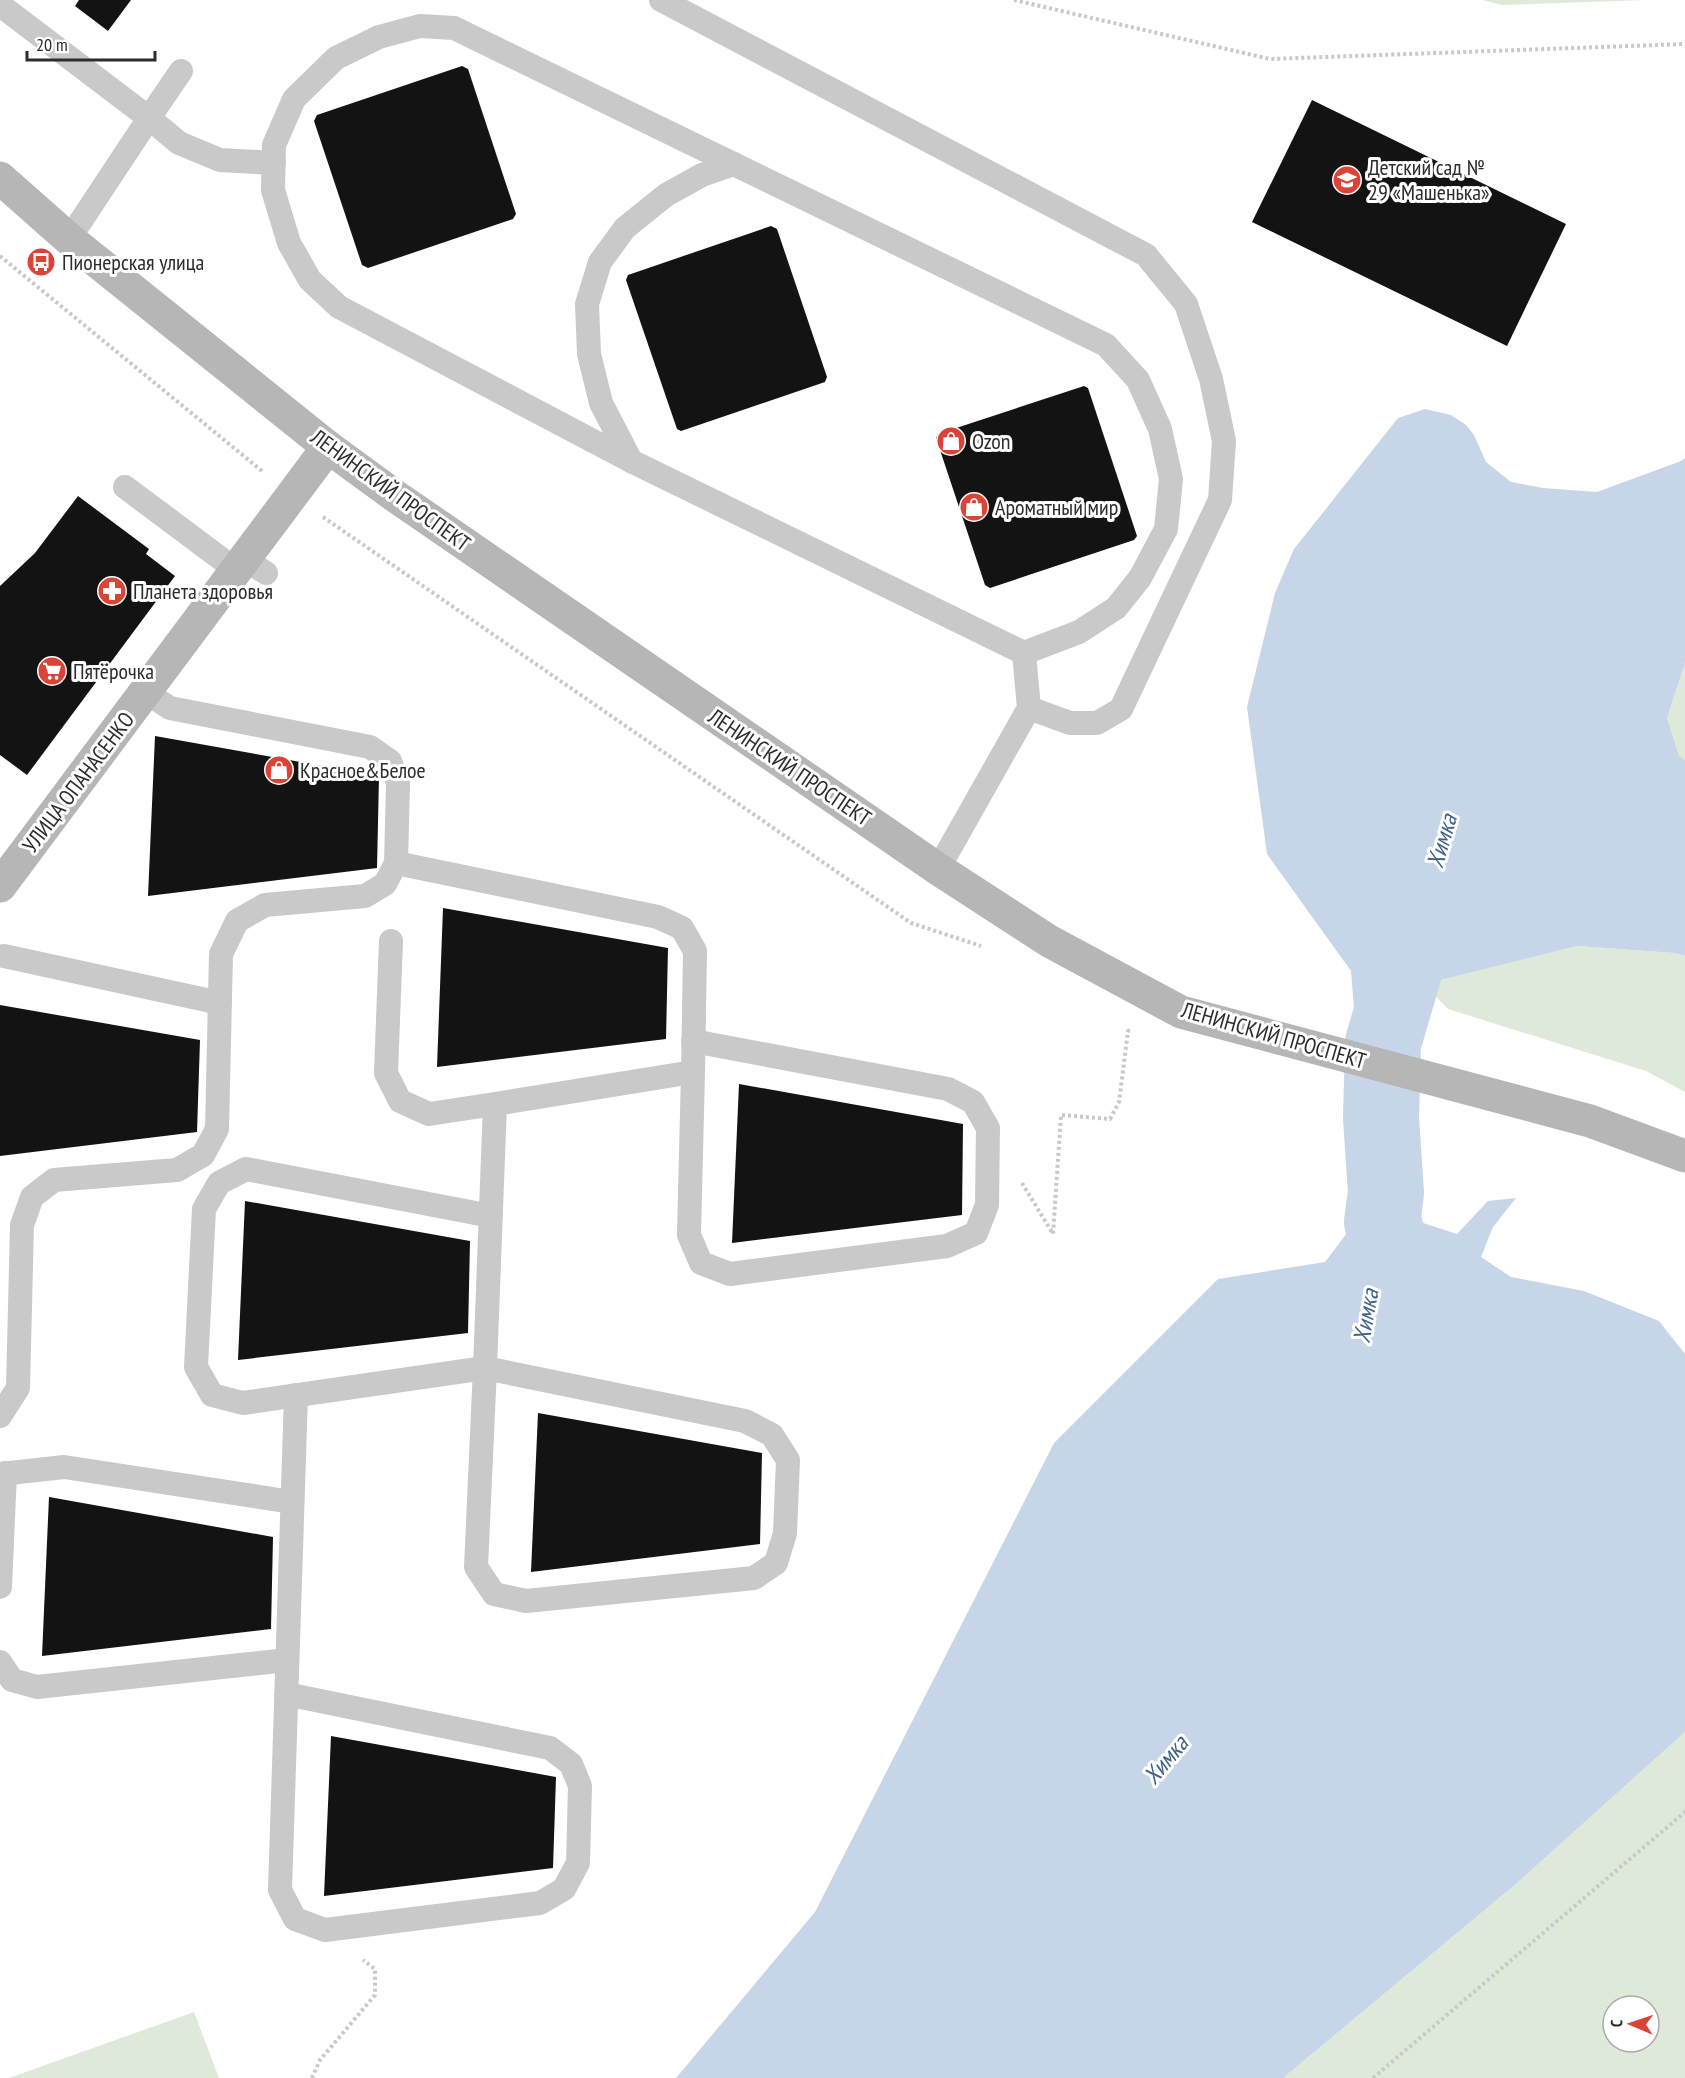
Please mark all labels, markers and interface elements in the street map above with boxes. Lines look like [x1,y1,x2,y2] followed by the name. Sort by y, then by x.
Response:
[27,24,154,62] scale bar
[36,33,68,56] text: 20 m
[1368,153,1490,206] place label: Детский сад № 29 «Машенька»
[1331,164,1363,196] school or university icon: Детский сад № 29 «Машенька»
[25,246,57,278] bus stop icon: Пионерская улица
[62,248,204,276] place label: Пионерская улица
[305,422,476,557] street label: ЛЕНИНСКИЙ ПРОСПЕКТ
[935,425,967,457] shop icon: Ozon
[972,427,1011,455] place label: Ozon
[958,491,990,523] shop icon: Ароматный мир
[995,493,1118,521] place label: Ароматный мир
[96,575,128,607] pharmacy icon: Планета здоровья
[133,577,273,605] place label: Планета здоровья
[36,655,68,687] supermarket icon: Пятёрочка
[73,657,154,685] place label: Пятёрочка
[702,702,877,832] street label: ЛЕНИНСКИЙ ПРОСПЕКТ
[16,706,140,858] street label: УЛИЦА ОПАНАСЕНКО
[263,754,295,786] shop icon: Красное&Белое
[300,756,426,784] place label: Красное&Белое
[1419,809,1464,871] water label: Химка
[1178,995,1369,1075] street label: ЛЕНИНСКИЙ ПРОСПЕКТ
[1346,1285,1386,1345] water label: Химка
[1136,1728,1196,1790] water label: Химка
[1601,1994,1661,2054] north arrow
[1606,2019,1626,2027] text: С

